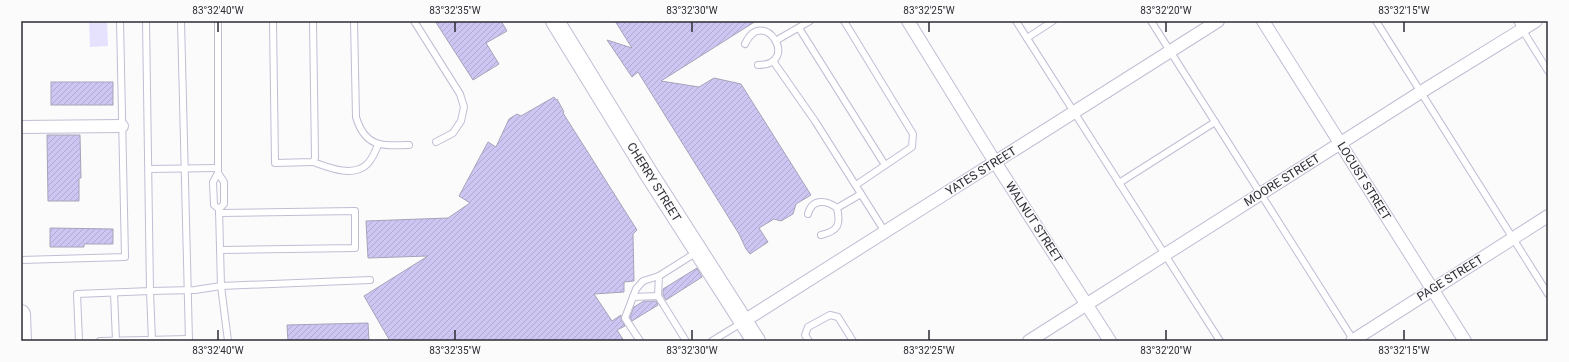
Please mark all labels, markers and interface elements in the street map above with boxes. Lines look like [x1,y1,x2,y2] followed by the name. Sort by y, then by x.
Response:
[192,5,244,16] text: 83°32'40"W
[429,5,481,16] text: 83°32'35"W
[666,5,718,16] text: 83°32'30"W
[903,5,955,16] text: 83°32'25"W
[1140,5,1192,16] text: 83°32'20"W
[1378,5,1430,16] text: 83°32'15"W
[1334,139,1394,223] street label: LOCUST STREET
[624,140,684,224] street label: CHERRY STREET
[943,144,1019,198] street label: YATES STREET
[1241,151,1323,209] street label: MOORE STREET
[1003,179,1065,265] street label: WALNUT STREET
[1414,252,1486,304] street label: PAGE STREET
[192,345,244,356] text: 83°32'40"W
[429,345,481,356] text: 83°32'35"W
[666,345,718,356] text: 83°32'30"W
[903,345,955,356] text: 83°32'25"W
[1140,345,1192,356] text: 83°32'20"W
[1378,345,1430,356] text: 83°32'15"W

